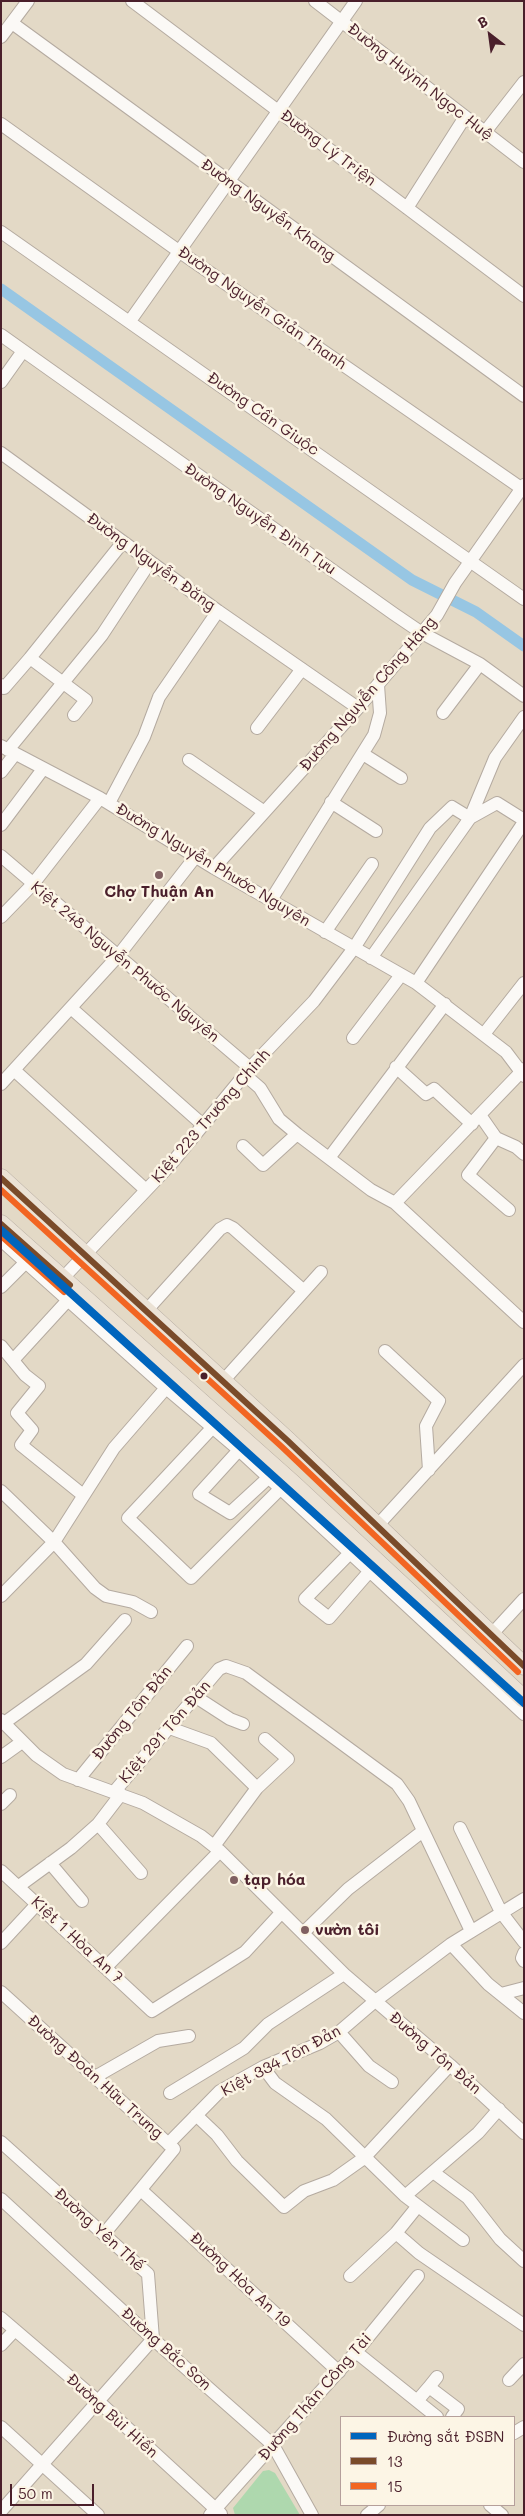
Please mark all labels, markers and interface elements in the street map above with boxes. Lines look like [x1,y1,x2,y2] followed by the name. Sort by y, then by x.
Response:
[465,10,515,60] north arrow
[473,11,491,32] text: B
[343,19,497,145] street label: Đường Huỳnh Ngọc Huệ
[276,106,380,190] street label: Đường Lý Triện
[197,155,339,265] street label: Đường Nguyễn Khang
[174,242,350,374] street label: Đường Nguyễn Giản Thanh
[203,368,323,460] street label: Đường Cần Giuộc
[180,459,340,579] street label: Đường Nguyễn Đình Tựu
[83,509,219,615] street label: Đường Nguyễn Đăng
[296,613,440,775] street label: Đường Nguyễn Công Hãng
[112,799,314,931] street label: Đường Nguyễn Phước Nguyên
[153,869,165,881] marker: Chợ Thuận An
[27,877,223,1047] street label: Kiệt 248 Nguyễn Phước Nguyên
[104,882,214,902] place label: Chợ Thuận An
[148,1045,274,1187] street label: Kiệt 223 Trường Chinh
[199,1371,209,1381] unlabelled marker
[88,1662,176,1764] street label: Đường Tôn Đản
[115,1677,215,1787] street label: Kiệt 291 Tôn Đản
[244,1870,306,1890] place label: tạp hóa
[228,1874,240,1886] marker: tạp hóa
[27,1892,127,1988] street label: Kiệt 1 Hòa An 7
[315,1920,380,1940] place label: vườn tôi
[299,1924,311,1936] marker: vườn tôi
[385,2008,485,2098] street label: Đường Tôn Đản
[23,2011,167,2143] street label: Đường Đoàn Hữu Trưng
[218,2021,344,2101] street label: Kiệt 334 Tôn Đản
[50,2184,148,2276] street label: Đường Yên Thế
[186,2228,294,2332] street label: Đường Hòa An 19
[117,2303,215,2395] street label: Đường Bắc Sơn
[254,2329,376,2465] street label: Đường Thân Công Tài
[62,2370,162,2462] street label: Đường Bùi Hiển
[340,2416,515,2506] legend
[387,2426,504,2446] text: Đường sắt ĐSBN
[387,2451,403,2471] text: 13
[12,2474,96,2506] scale bar
[387,2476,402,2496] text: 15
[18,2483,53,2503] text: 50 m

